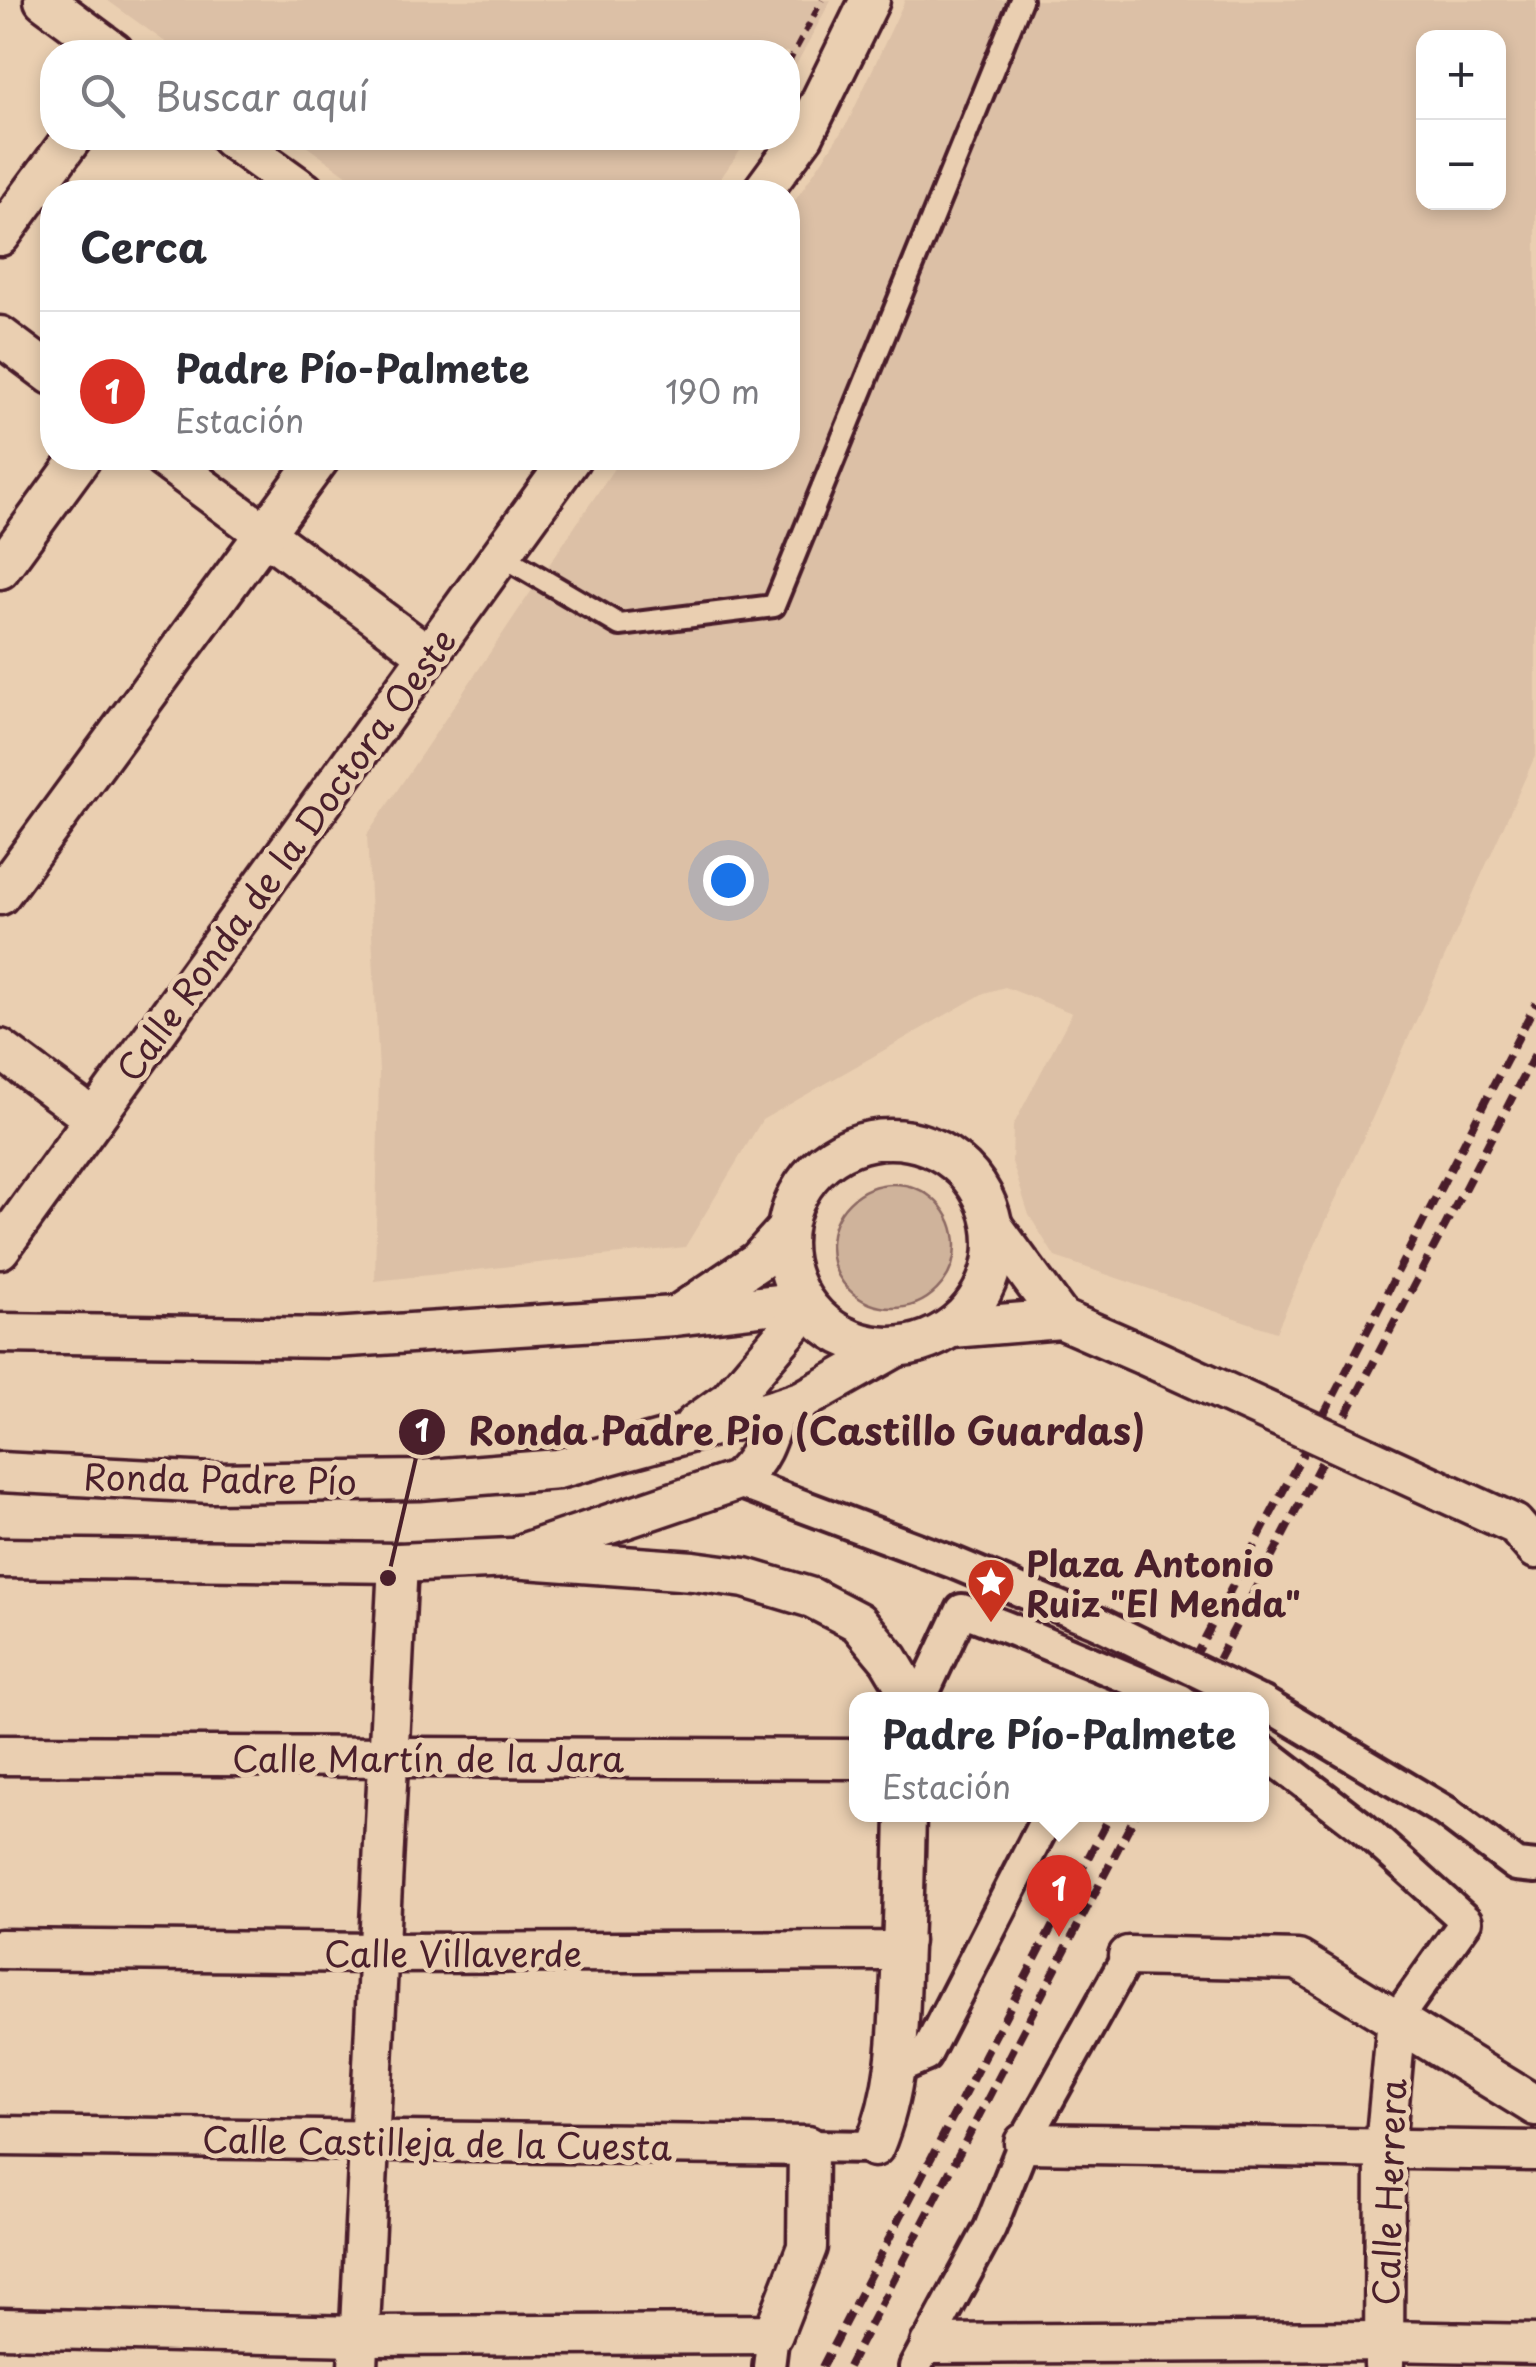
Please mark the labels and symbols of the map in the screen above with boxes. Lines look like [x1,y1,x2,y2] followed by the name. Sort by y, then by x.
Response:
[102,616,468,1092] street label: Calle Ronda de la Doctora Oeste
[703,855,754,906] your location
[397,1398,1167,1466] callout: Ronda Padre Pio (Castillo Guardas)
[469,1401,1145,1458] text: Ronda Padre Pio (Castillo Guardas)
[415,1407,429,1452] text: 1
[83,1449,357,1507] street label: Ronda Padre Pío
[1026,1536,1301,1629] place label: Plaza Antonio Ruiz "El Menda"
[965,1556,1017,1624] place icon: Plaza Antonio Ruiz "El Menda"
[232,1731,624,1784] street label: Calle Martín de la Jara
[1026,1854,1092,1937] pin: 1
[324,1926,582,1979] street label: Calle Villaverde
[1358,2077,1418,2306] street label: Calle Herrera
[202,2111,673,2173] street label: Calle Castilleja de la Cuesta

